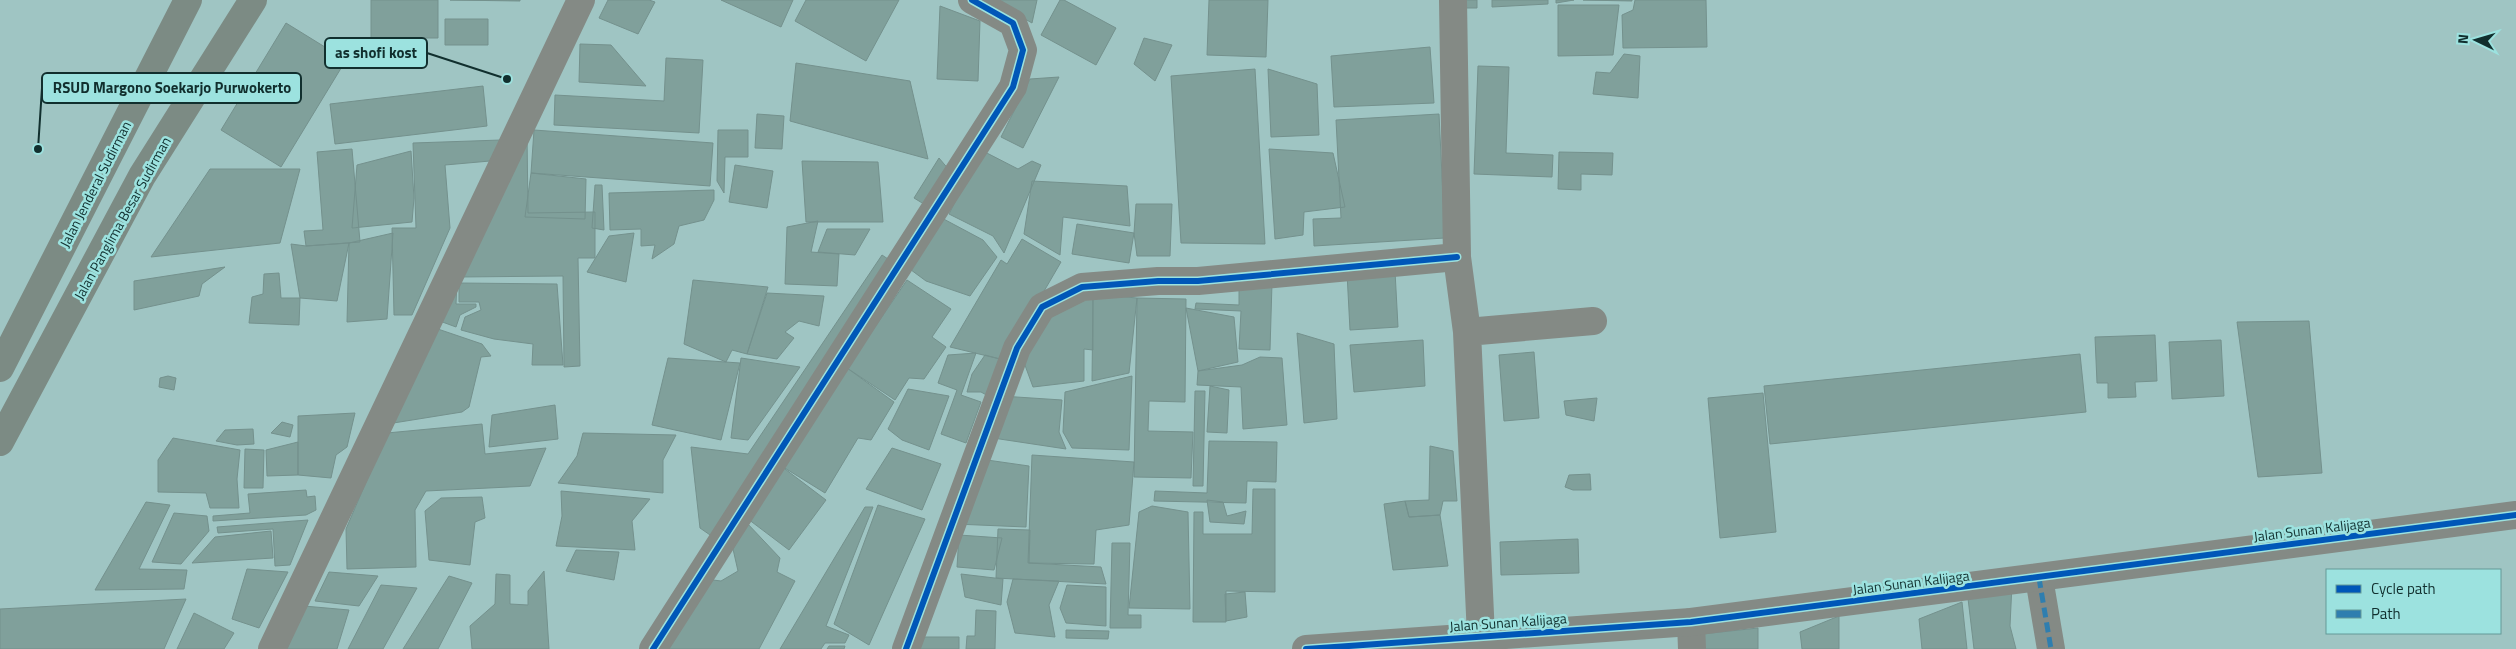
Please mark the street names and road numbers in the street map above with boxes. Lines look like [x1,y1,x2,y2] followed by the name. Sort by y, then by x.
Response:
[54,117,136,251] street label: Jalan Jenderal Sudirman
[68,133,176,303] street label: Jalan Panglima Besar Sudirman
[2252,511,2372,547] street label: Jalan Sunan Kalijaga
[1851,564,1971,600] street label: Jalan Sunan Kalijaga
[1449,607,1567,637] street label: Jalan Sunan Kalijaga

